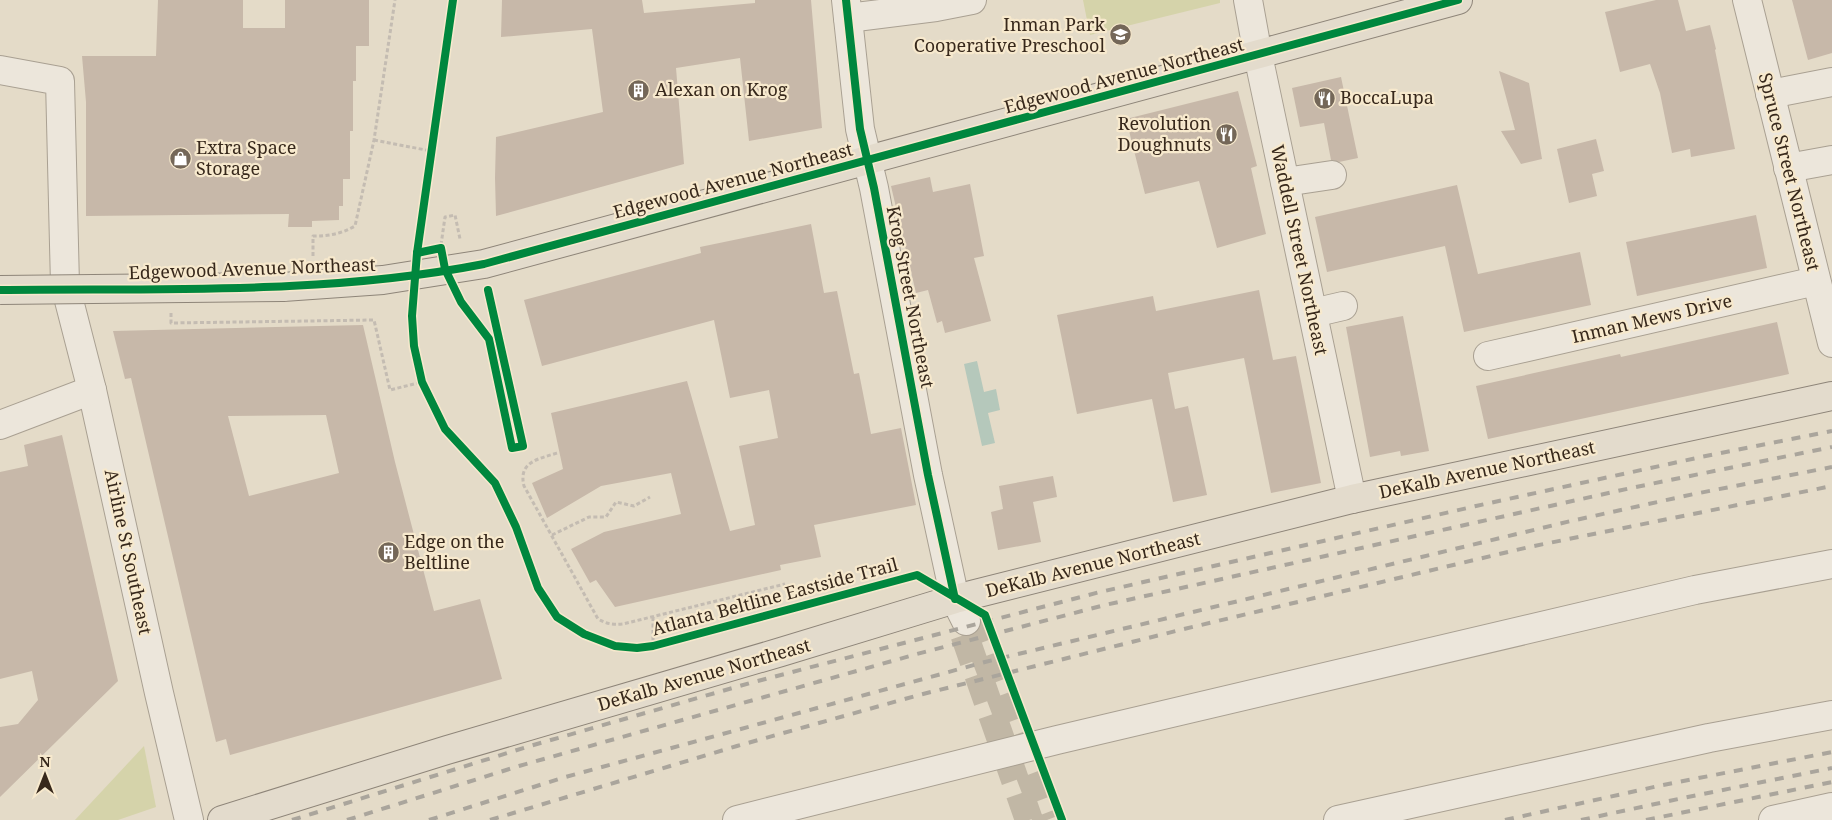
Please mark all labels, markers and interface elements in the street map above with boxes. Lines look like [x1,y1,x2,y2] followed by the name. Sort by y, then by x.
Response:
[914,12,1105,57] place label: Inman Park Cooperative Preschool
[1109,23,1133,47] school or university icon: Inman Park Cooperative Preschool
[1001,31,1246,119] street label: Edgewood Avenue Northeast
[1754,70,1826,273] street label: Spruce Street Northeast
[655,77,788,101] place label: Alexan on Krog
[627,78,651,102] building icon: Alexan on Krog
[1340,85,1434,109] place label: BoccaLupa
[1312,86,1336,110] restaurant icon: BoccaLupa
[1117,111,1211,156] place label: Revolution Doughnuts
[1215,122,1239,146] restaurant icon: Revolution Doughnuts
[196,135,296,180] place label: Extra Space Storage
[610,136,855,224] street label: Edgewood Avenue Northeast
[1266,142,1334,357] street label: Waddell Street Northeast
[168,146,192,170] shop icon: Extra Space Storage
[882,204,940,390] street label: Krog Street Northeast
[128,252,376,284] street label: Edgewood Avenue Northeast
[1569,288,1734,348] street label: Inman Mews Drive
[1377,434,1597,504] street label: DeKalb Avenue Northeast
[100,467,158,637] street label: Airline St Southeast
[983,526,1203,602] street label: DeKalb Avenue Northeast
[404,529,504,574] place label: Edge on the Beltline
[376,540,400,564] building icon: Edge on the Beltline
[649,551,901,640] street label: Atlanta Beltline Eastside Trail
[595,632,813,716] street label: DeKalb Avenue Northeast
[20,750,70,800] north arrow
[39,752,51,771] text: N

